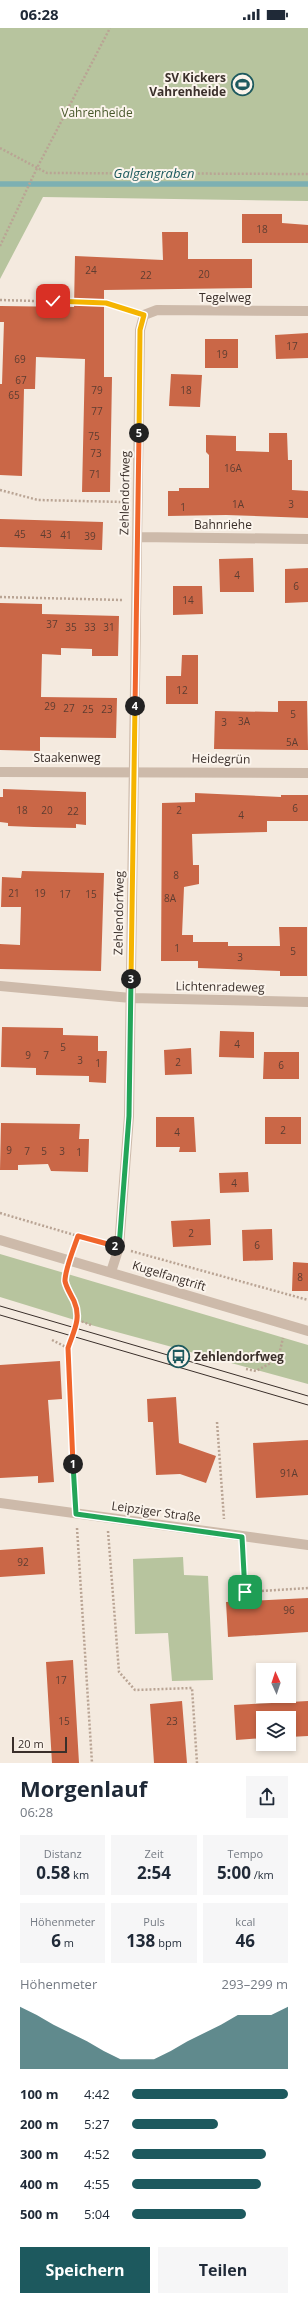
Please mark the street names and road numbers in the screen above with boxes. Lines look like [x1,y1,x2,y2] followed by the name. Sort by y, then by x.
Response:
[199,289,252,306] street label: Tegelweg
[115,450,134,535] street label: Zehlendorfweg
[194,516,252,533] street label: Bahnriehe
[33,749,101,766] street label: Staakenweg
[191,749,251,768] street label: Heidegrün
[109,870,128,955] street label: Zehlendorfweg
[175,977,265,996] street label: Lichtenradeweg
[130,1256,208,1295] street label: Kugelfangtrift
[110,1497,202,1526] street label: Leipziger Straße

